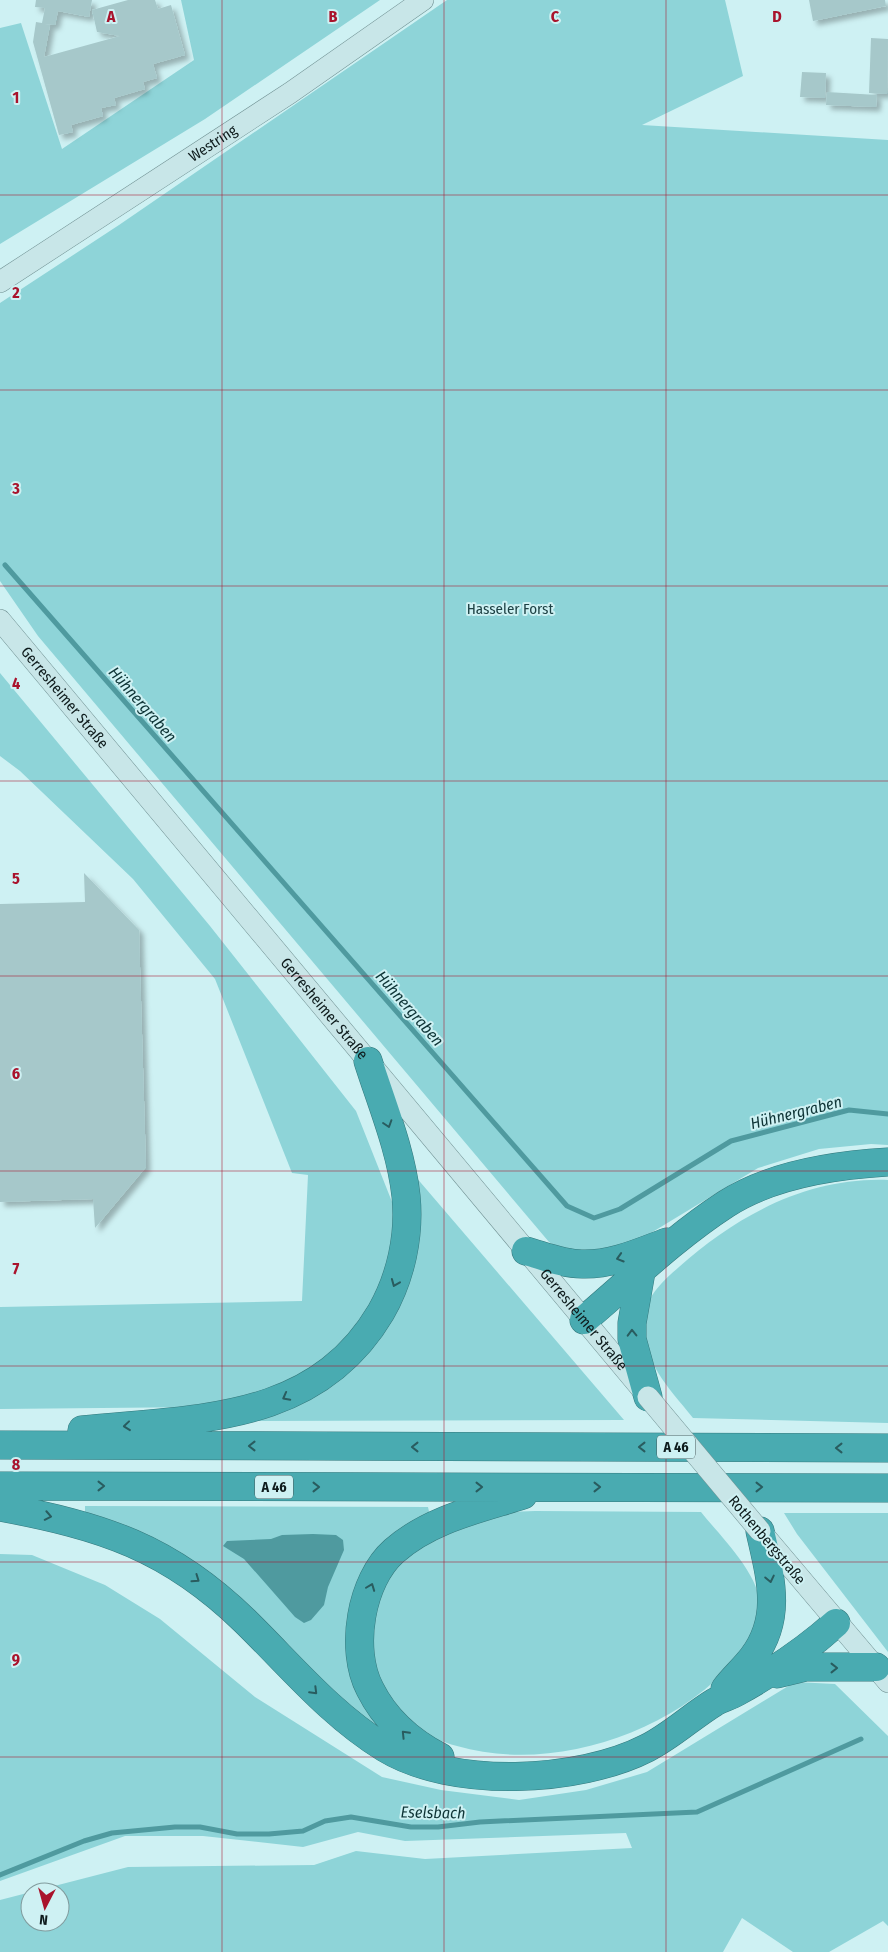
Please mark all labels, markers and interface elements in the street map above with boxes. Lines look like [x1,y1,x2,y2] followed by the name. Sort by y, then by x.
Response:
[106,7,116,26] text: A
[329,7,338,26] text: B
[551,7,560,26] text: C
[772,7,782,26] text: D
[13,88,19,107] text: 1
[185,121,240,166] street label: Westring
[11,283,20,302] text: 2
[11,479,20,498] text: 3
[467,600,553,618] park label: Hasseler Forst
[17,643,112,752] street label: Gerresheimer Straße
[105,663,180,746] water label: Hühnergraben
[12,674,20,693] text: 4
[12,869,20,888] text: 5
[277,954,372,1063] street label: Gerresheimer Straße
[372,967,447,1050] water label: Hühnergraben
[12,1064,20,1083] text: 6
[748,1092,844,1133] water label: Hühnergraben
[382,1119,392,1128] one-way arrow
[617,1253,625,1263] one-way arrow
[13,1259,20,1278] text: 7
[536,1265,631,1374] street label: Gerresheimer Straße
[390,1278,400,1286] one-way arrow
[627,1329,637,1336] one-way arrow
[282,1391,291,1401] one-way arrow
[123,1420,131,1431] one-way arrow
[657,1435,695,1458] road number: A 46
[248,1441,256,1451] one-way arrow
[410,1442,418,1452] one-way arrow
[638,1442,646,1452] one-way arrow
[835,1443,843,1453] one-way arrow
[12,1455,21,1474] text: 8
[255,1475,293,1498] road number: A 46
[98,1481,105,1491] one-way arrow
[312,1482,320,1492] one-way arrow
[475,1482,483,1492] one-way arrow
[594,1482,601,1492] one-way arrow
[756,1482,764,1492] one-way arrow
[725,1492,809,1588] street label: Rothenbergstraße
[44,1510,52,1520] one-way arrow
[190,1573,199,1582] one-way arrow
[764,1575,775,1583] one-way arrow
[365,1583,375,1591] one-way arrow
[12,1650,20,1669] text: 9
[830,1663,838,1673] one-way arrow
[308,1685,317,1694] one-way arrow
[402,1730,411,1739] one-way arrow
[400,1802,466,1823] water label: Eselsbach
[20,1882,70,1932] north arrow
[39,1911,49,1928] text: N

